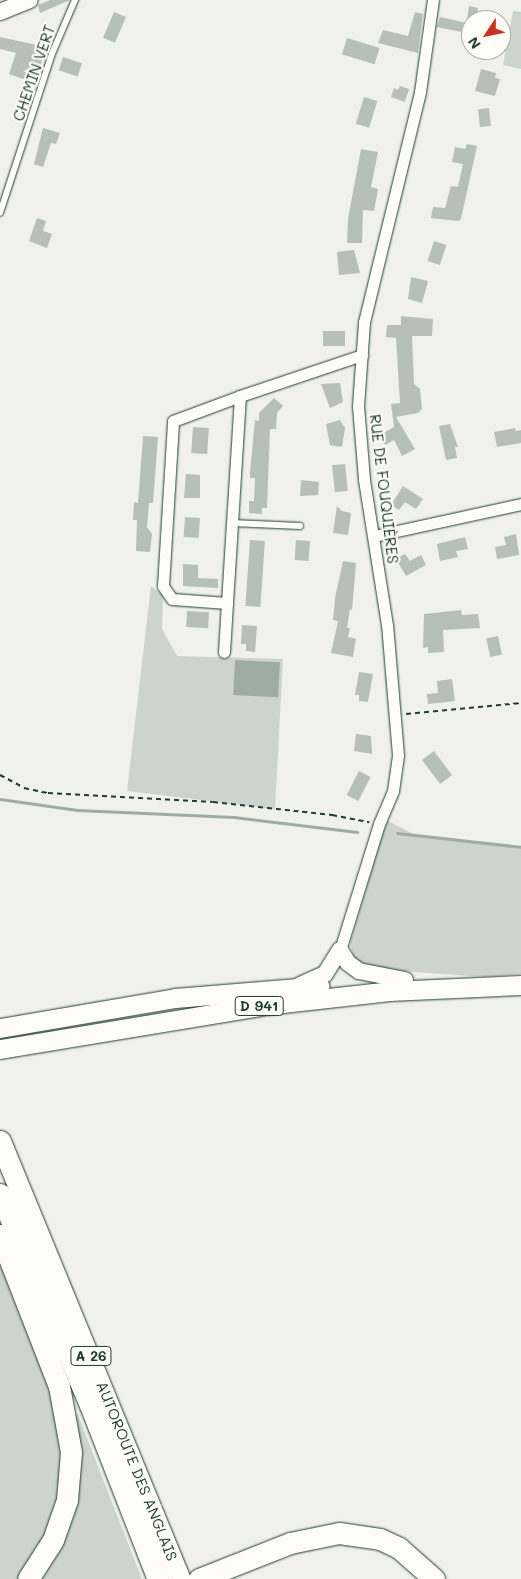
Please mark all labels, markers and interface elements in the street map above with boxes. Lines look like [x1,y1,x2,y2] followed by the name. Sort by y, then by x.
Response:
[461,10,511,60] north arrow
[9,23,59,123] street label: CHEMIN VERT
[463,33,485,53] text: N
[366,413,402,565] street label: RUE DE FOUQUIÈRES
[234,994,284,1018] road number: D 941
[70,1344,112,1368] road number: A 26
[93,1379,181,1563] street label: AUTOROUTE DES ANGLAIS

